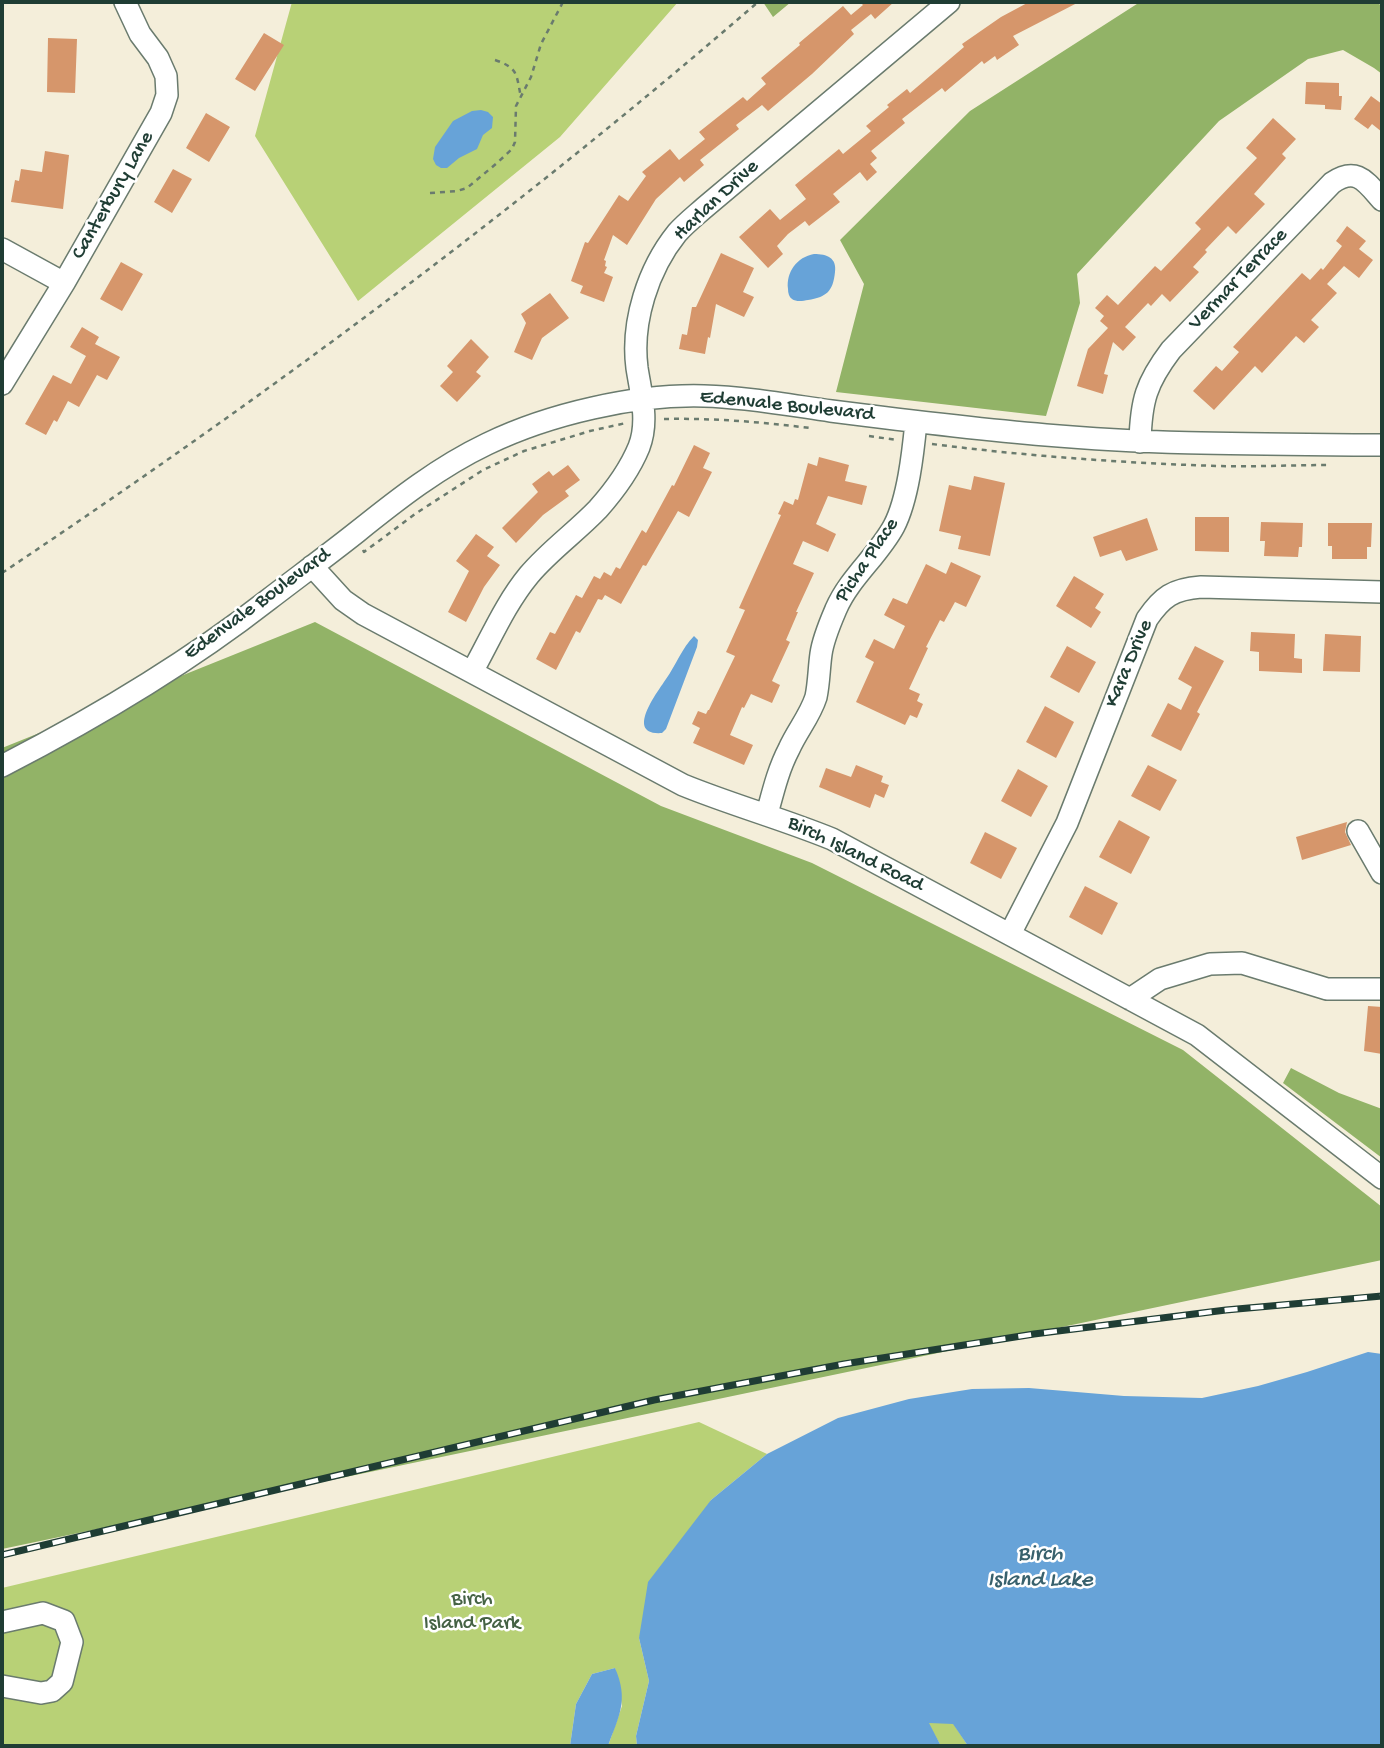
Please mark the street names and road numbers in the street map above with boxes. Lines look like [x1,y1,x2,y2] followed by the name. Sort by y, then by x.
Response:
[67,127,161,265] street label: Canterbury Lane
[669,155,765,247] street label: Harlan Drive
[1184,224,1294,336] street label: Vermar Terrace
[699,385,875,429] street label: Edenvale Boulevard
[830,514,906,608] street label: Picha Place
[180,543,336,667] street label: Edenvale Boulevard
[1100,616,1160,712] street label: Kara Drive
[783,811,927,899] street label: Birch Island Road

